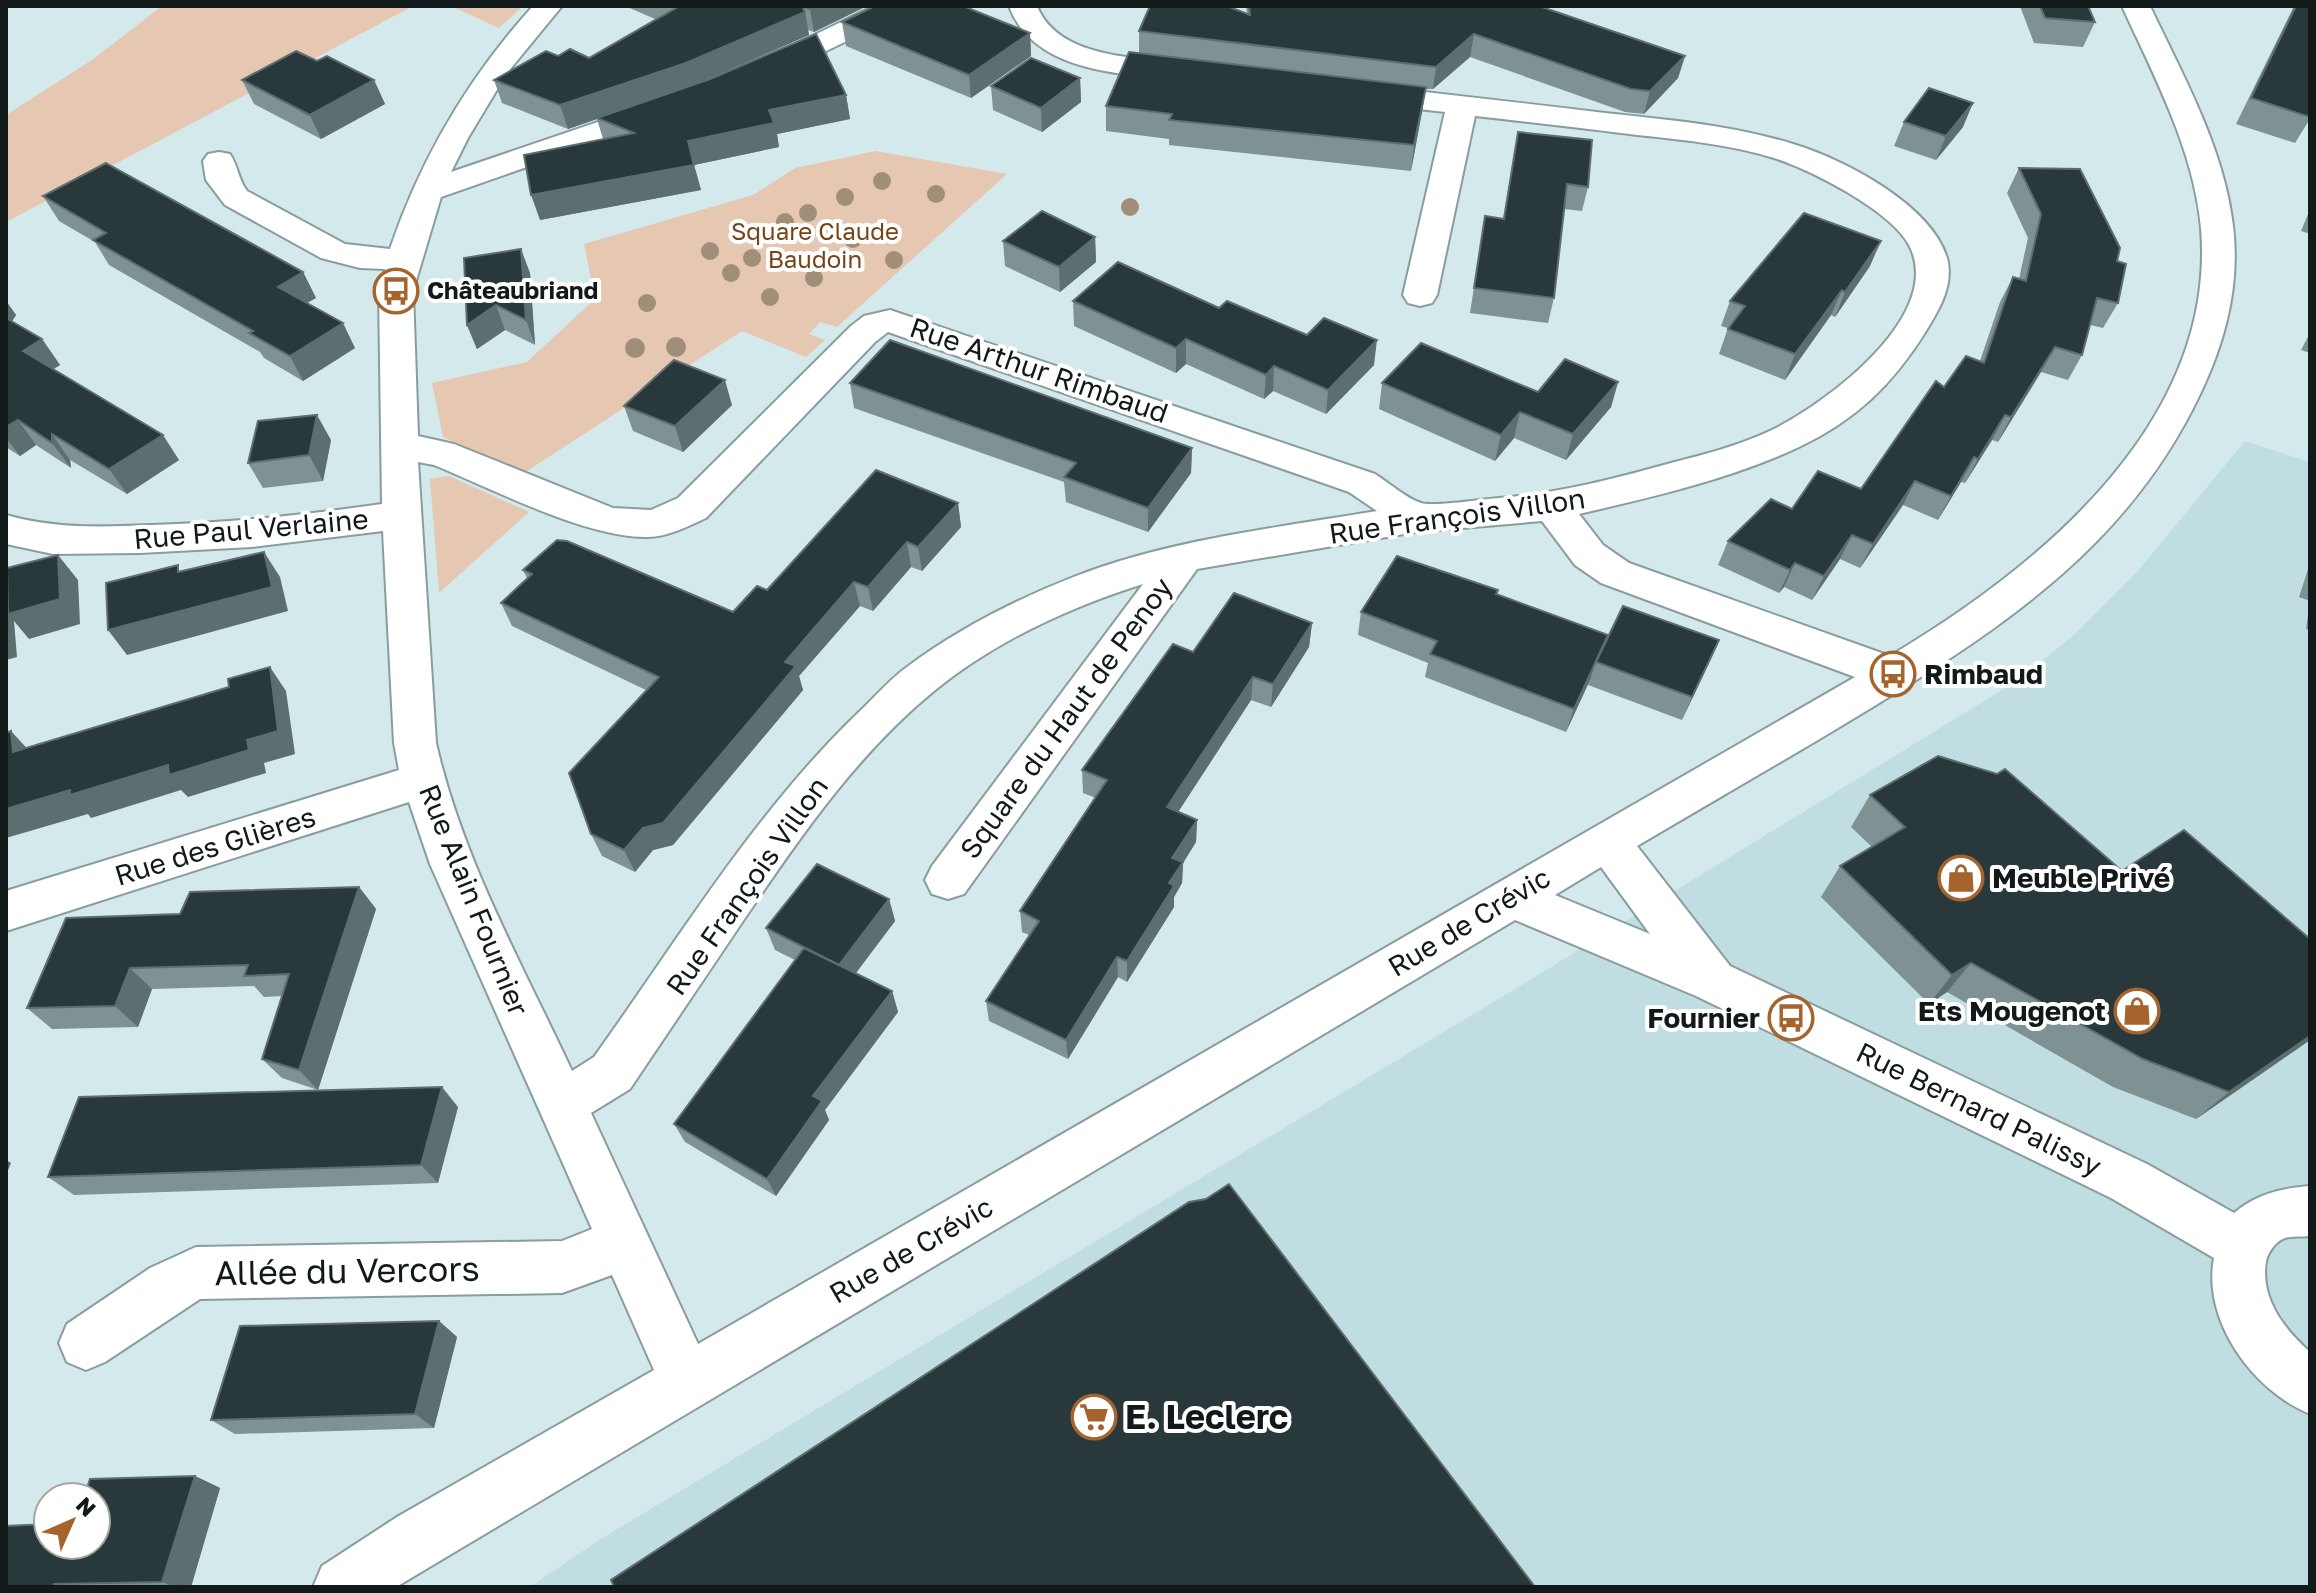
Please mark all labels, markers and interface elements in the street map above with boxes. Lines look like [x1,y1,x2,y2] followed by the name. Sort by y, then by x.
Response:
[731,216,899,273] park label: Square Claude Baudoin
[372,267,420,315] bus stop icon: Châteaubriand
[427,275,598,304] place label: Châteaubriand
[906,310,1173,429] street label: Rue Arthur Rimbaud
[1327,481,1587,550] street label: Rue François Villon
[132,502,370,555] street label: Rue Paul Verlaine
[953,571,1179,865] street label: Square du Haut de Penoy
[1869,650,1917,698] bus stop icon: Rimbaud
[1924,657,2043,690] place label: Rimbaud
[659,770,834,1001] street label: Rue François Villon
[413,779,536,1020] street label: Rue Alain Fournier
[111,799,319,892] street label: Rue des Glières
[1937,854,1985,902] shop icon: Meuble Privé
[1382,860,1556,983] street label: Rue de Crévic
[1992,861,2170,894] place label: Meuble Privé
[2113,987,2161,1035] shop icon: Ets Mougenot
[1767,994,1815,1042] bus stop icon: Fournier
[1918,994,2106,1027] place label: Ets Mougenot
[1647,1001,1760,1034] place label: Fournier
[1851,1035,2107,1182] street label: Rue Bernard Palissy
[823,1190,998,1310] street label: Rue de Crévic
[214,1248,480,1292] street label: Allée du Vercors
[1070,1393,1118,1441] supermarket icon: E. Leclerc
[1125,1396,1288,1436] place label: E. Leclerc
[32,1481,112,1561] north arrow
[71,1491,102,1522] text: N

